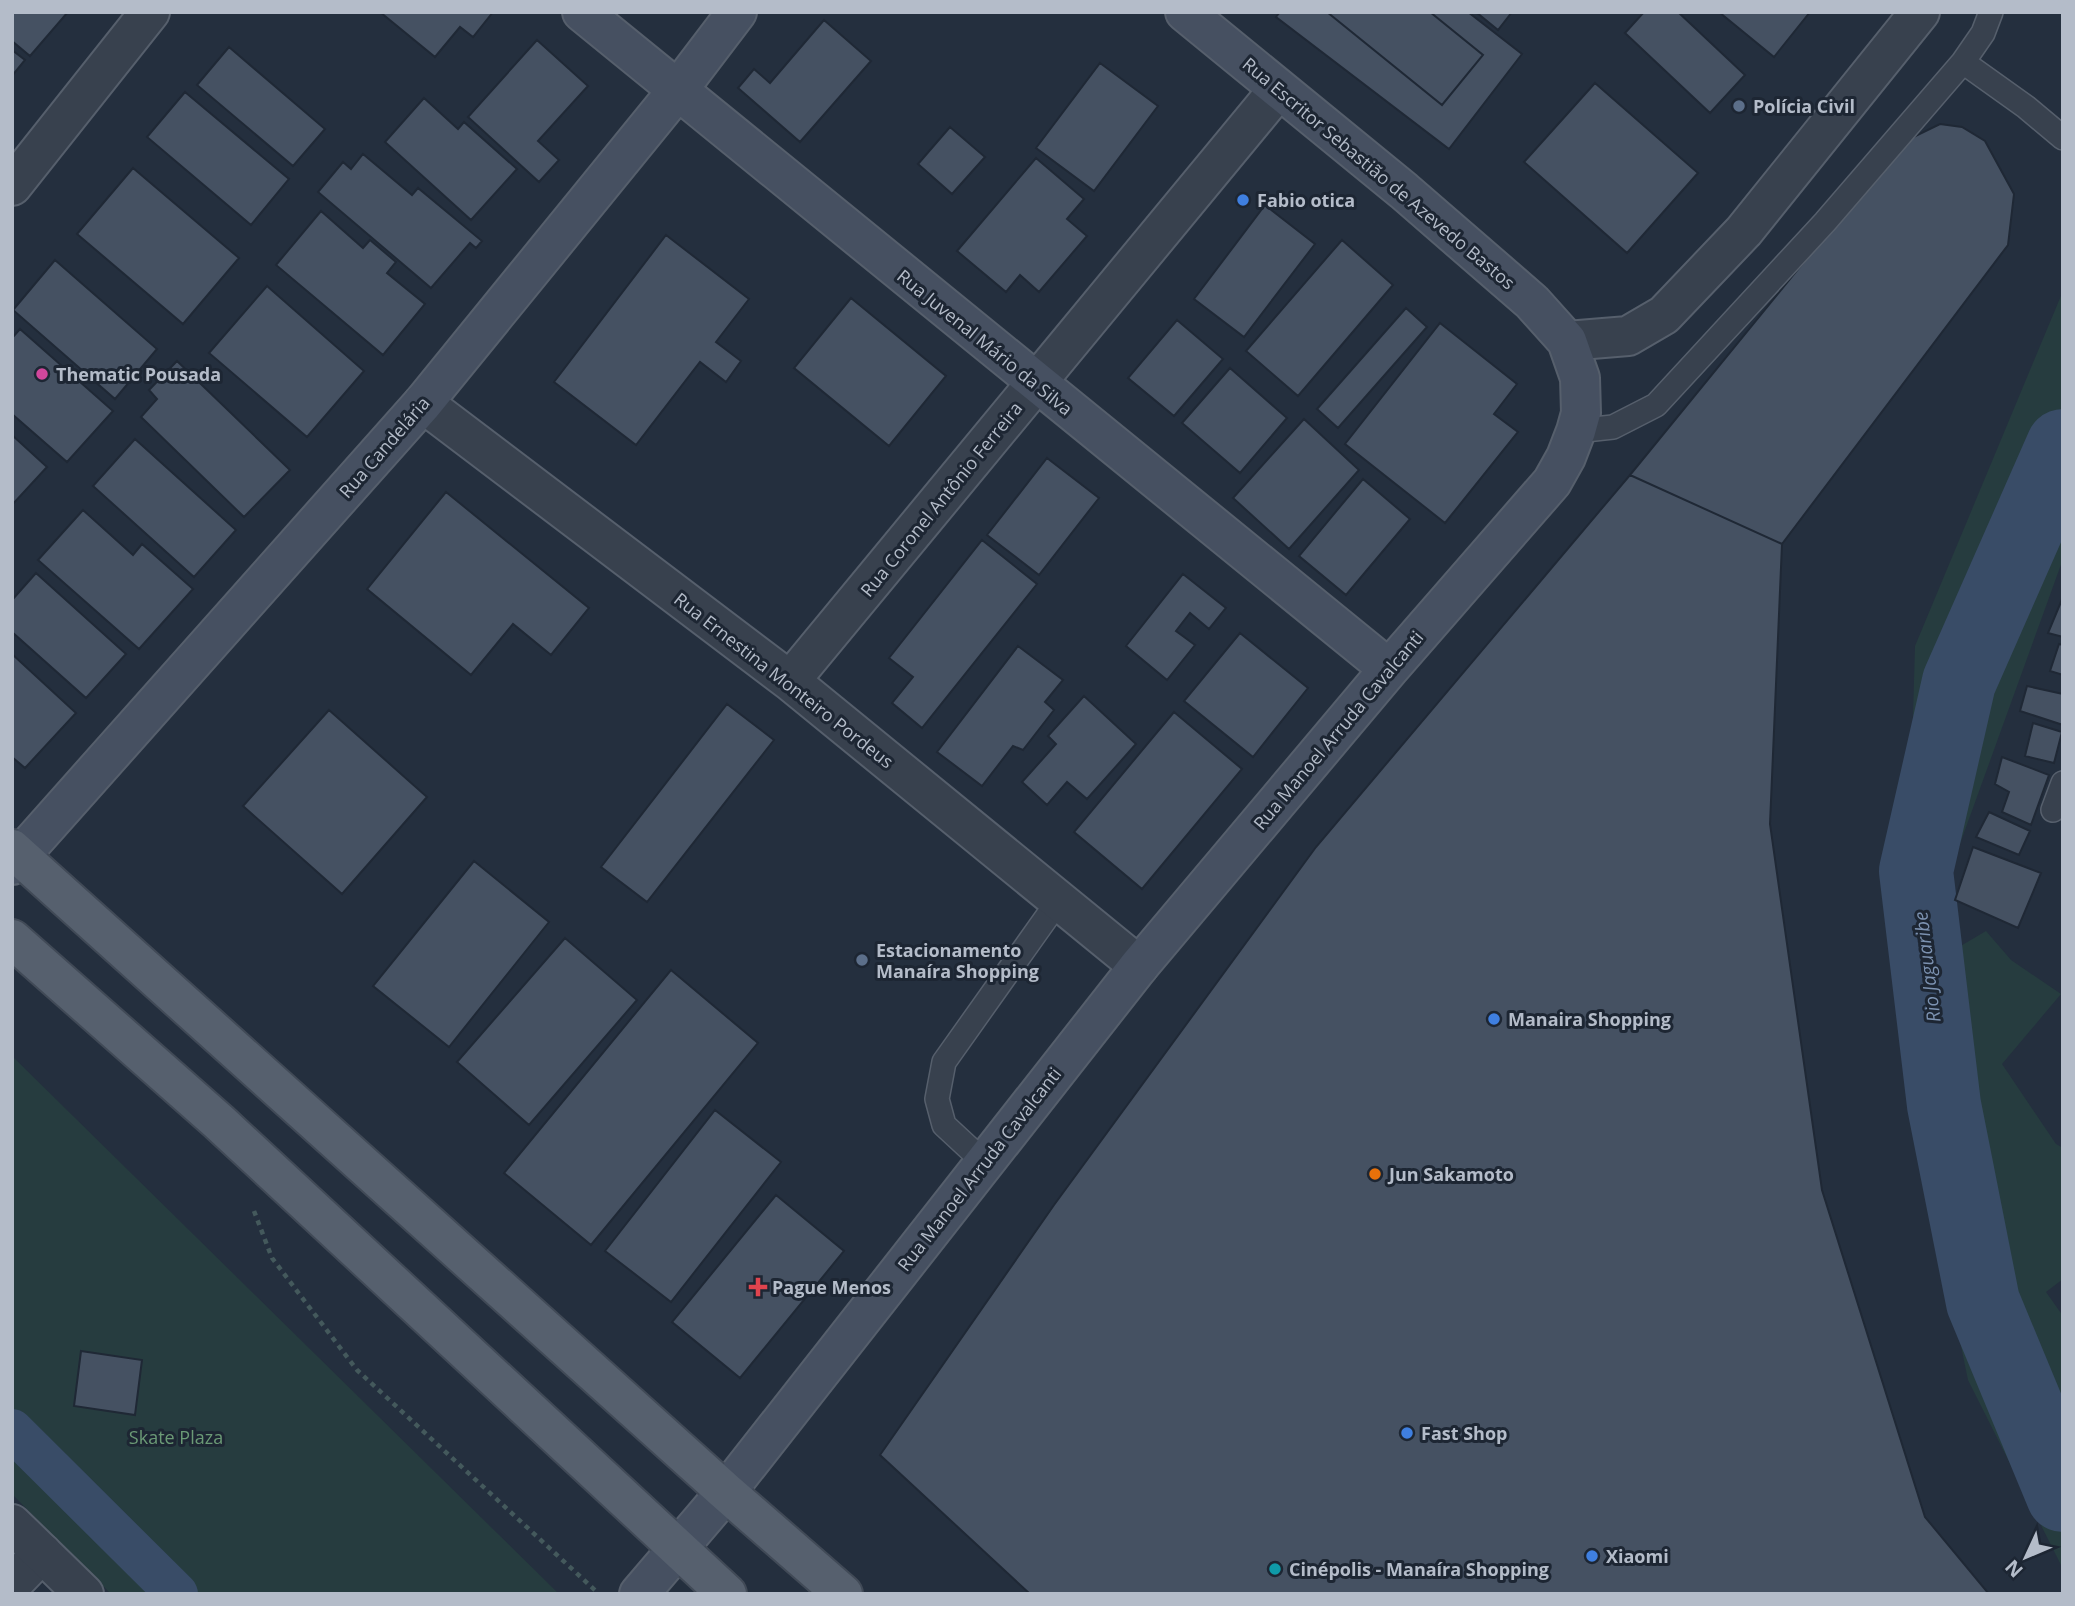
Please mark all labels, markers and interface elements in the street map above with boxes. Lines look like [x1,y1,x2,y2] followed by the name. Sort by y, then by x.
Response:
[1238,52,1520,294] street label: Rua Escritor Sebastião de Azevedo Bastos
[1753,94,1855,118] place label: Polícia Civil
[1731,98,1747,114] marker: Polícia Civil
[1257,188,1355,212] place label: Fabio otica
[1235,192,1251,208] marker: Fabio otica
[892,264,1078,420] street label: Rua Juvenal Mário da Silva
[56,362,221,386] place label: Thematic Pousada
[34,366,50,382] marker: Thematic Pousada
[333,391,435,503] street label: Rua Candelária
[855,396,1027,602] street label: Rua Coronel Antônio Ferreira
[669,587,899,773] street label: Rua Ernestina Monteiro Pordeus
[1248,626,1428,834] street label: Rua Manoel Arruda Cavalcanti
[1907,910,1947,1024] water label: Rio Jaguaribe
[876,938,1039,983] place label: Estacionamento Manaíra Shopping
[854,952,870,968] marker: Estacionamento Manaíra Shopping
[1508,1007,1671,1031] place label: Manaira Shopping
[1486,1011,1502,1027] marker: Manaira Shopping
[892,1062,1066,1276] street label: Rua Manoel Arruda Cavalcanti
[1387,1162,1514,1186] place label: Jun Sakamoto
[1367,1166,1383,1182] marker: Jun Sakamoto
[772,1275,891,1299] place label: Pague Menos
[750,1279,766,1295] marker: Pague Menos
[1421,1421,1507,1445] place label: Fast Shop
[129,1425,223,1449] park label: Skate Plaza
[1399,1425,1415,1441] marker: Fast Shop
[1991,1522,2061,1592] north arrow
[1606,1544,1669,1568] place label: Xiaomi
[1584,1548,1600,1564] marker: Xiaomi
[1999,1554,2028,1583] text: N
[1289,1557,1549,1581] place label: Cinépolis - Manaíra Shopping
[1267,1561,1283,1577] marker: Cinépolis - Manaíra Shopping

